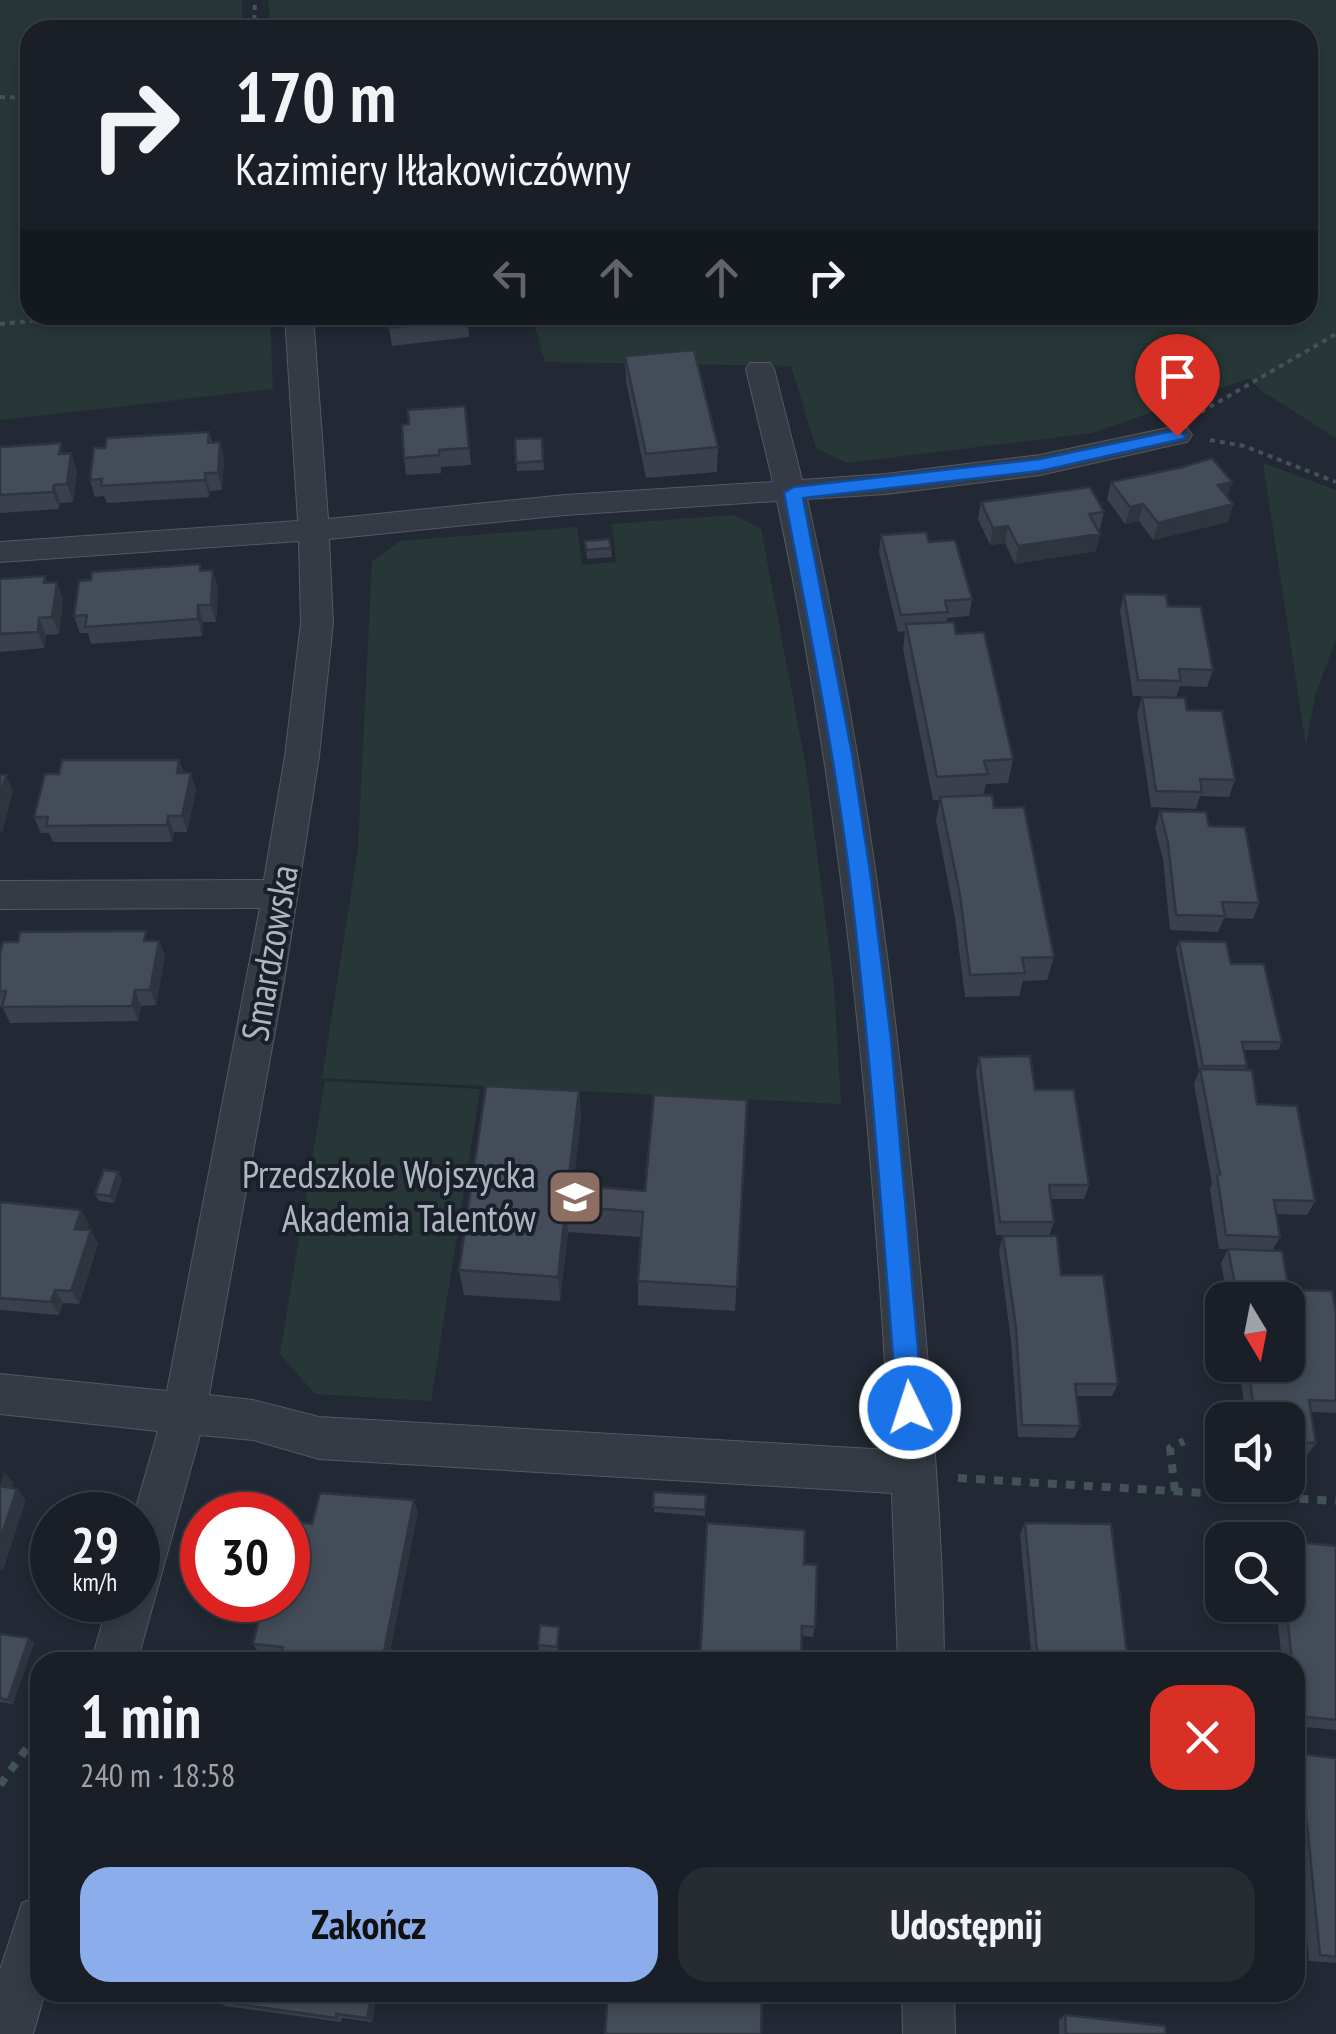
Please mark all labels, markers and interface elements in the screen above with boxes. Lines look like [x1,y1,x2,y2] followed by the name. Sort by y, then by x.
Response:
[235,51,396,141] text: 170 m
[70,60,200,190] icon: right
[235,139,631,197] text: Kazimiery Iłłakowiczówny
[484,250,539,305] icon: left
[589,250,644,305] icon: ahead
[694,250,749,305] icon: ahead
[799,250,854,305] icon: right
[1135,334,1220,437] pin
[1150,349,1205,404] icon: arrive
[229,861,308,1044] street label: Smardzowska
[242,1149,537,1242] place label: Przedszkole Wojszycka Akademia Talentów
[545,1167,605,1227] school or university icon: Przedszkole Wojszycka Akademia Talentów
[1205,1282,1305,1382] north arrow
[1205,1282,1305,1622] map controls
[858,1356,962,1460] position arrow
[1205,1402,1305,1502] button: sound
[180,1492,310,1622] speed limit sign: 30
[71,1512,119,1577] text: 29
[1205,1522,1305,1622] button: search
[73,1566,117,1598] text: km/h
[80,1677,201,1755] text: 1 min
[1150,1685,1255,1790] button: close
[80,1754,235,1796] text: 240 m · 18:58
[80,1867,658,1982] button: Zakończ
[678,1867,1255,1982] button: Udostępnij

